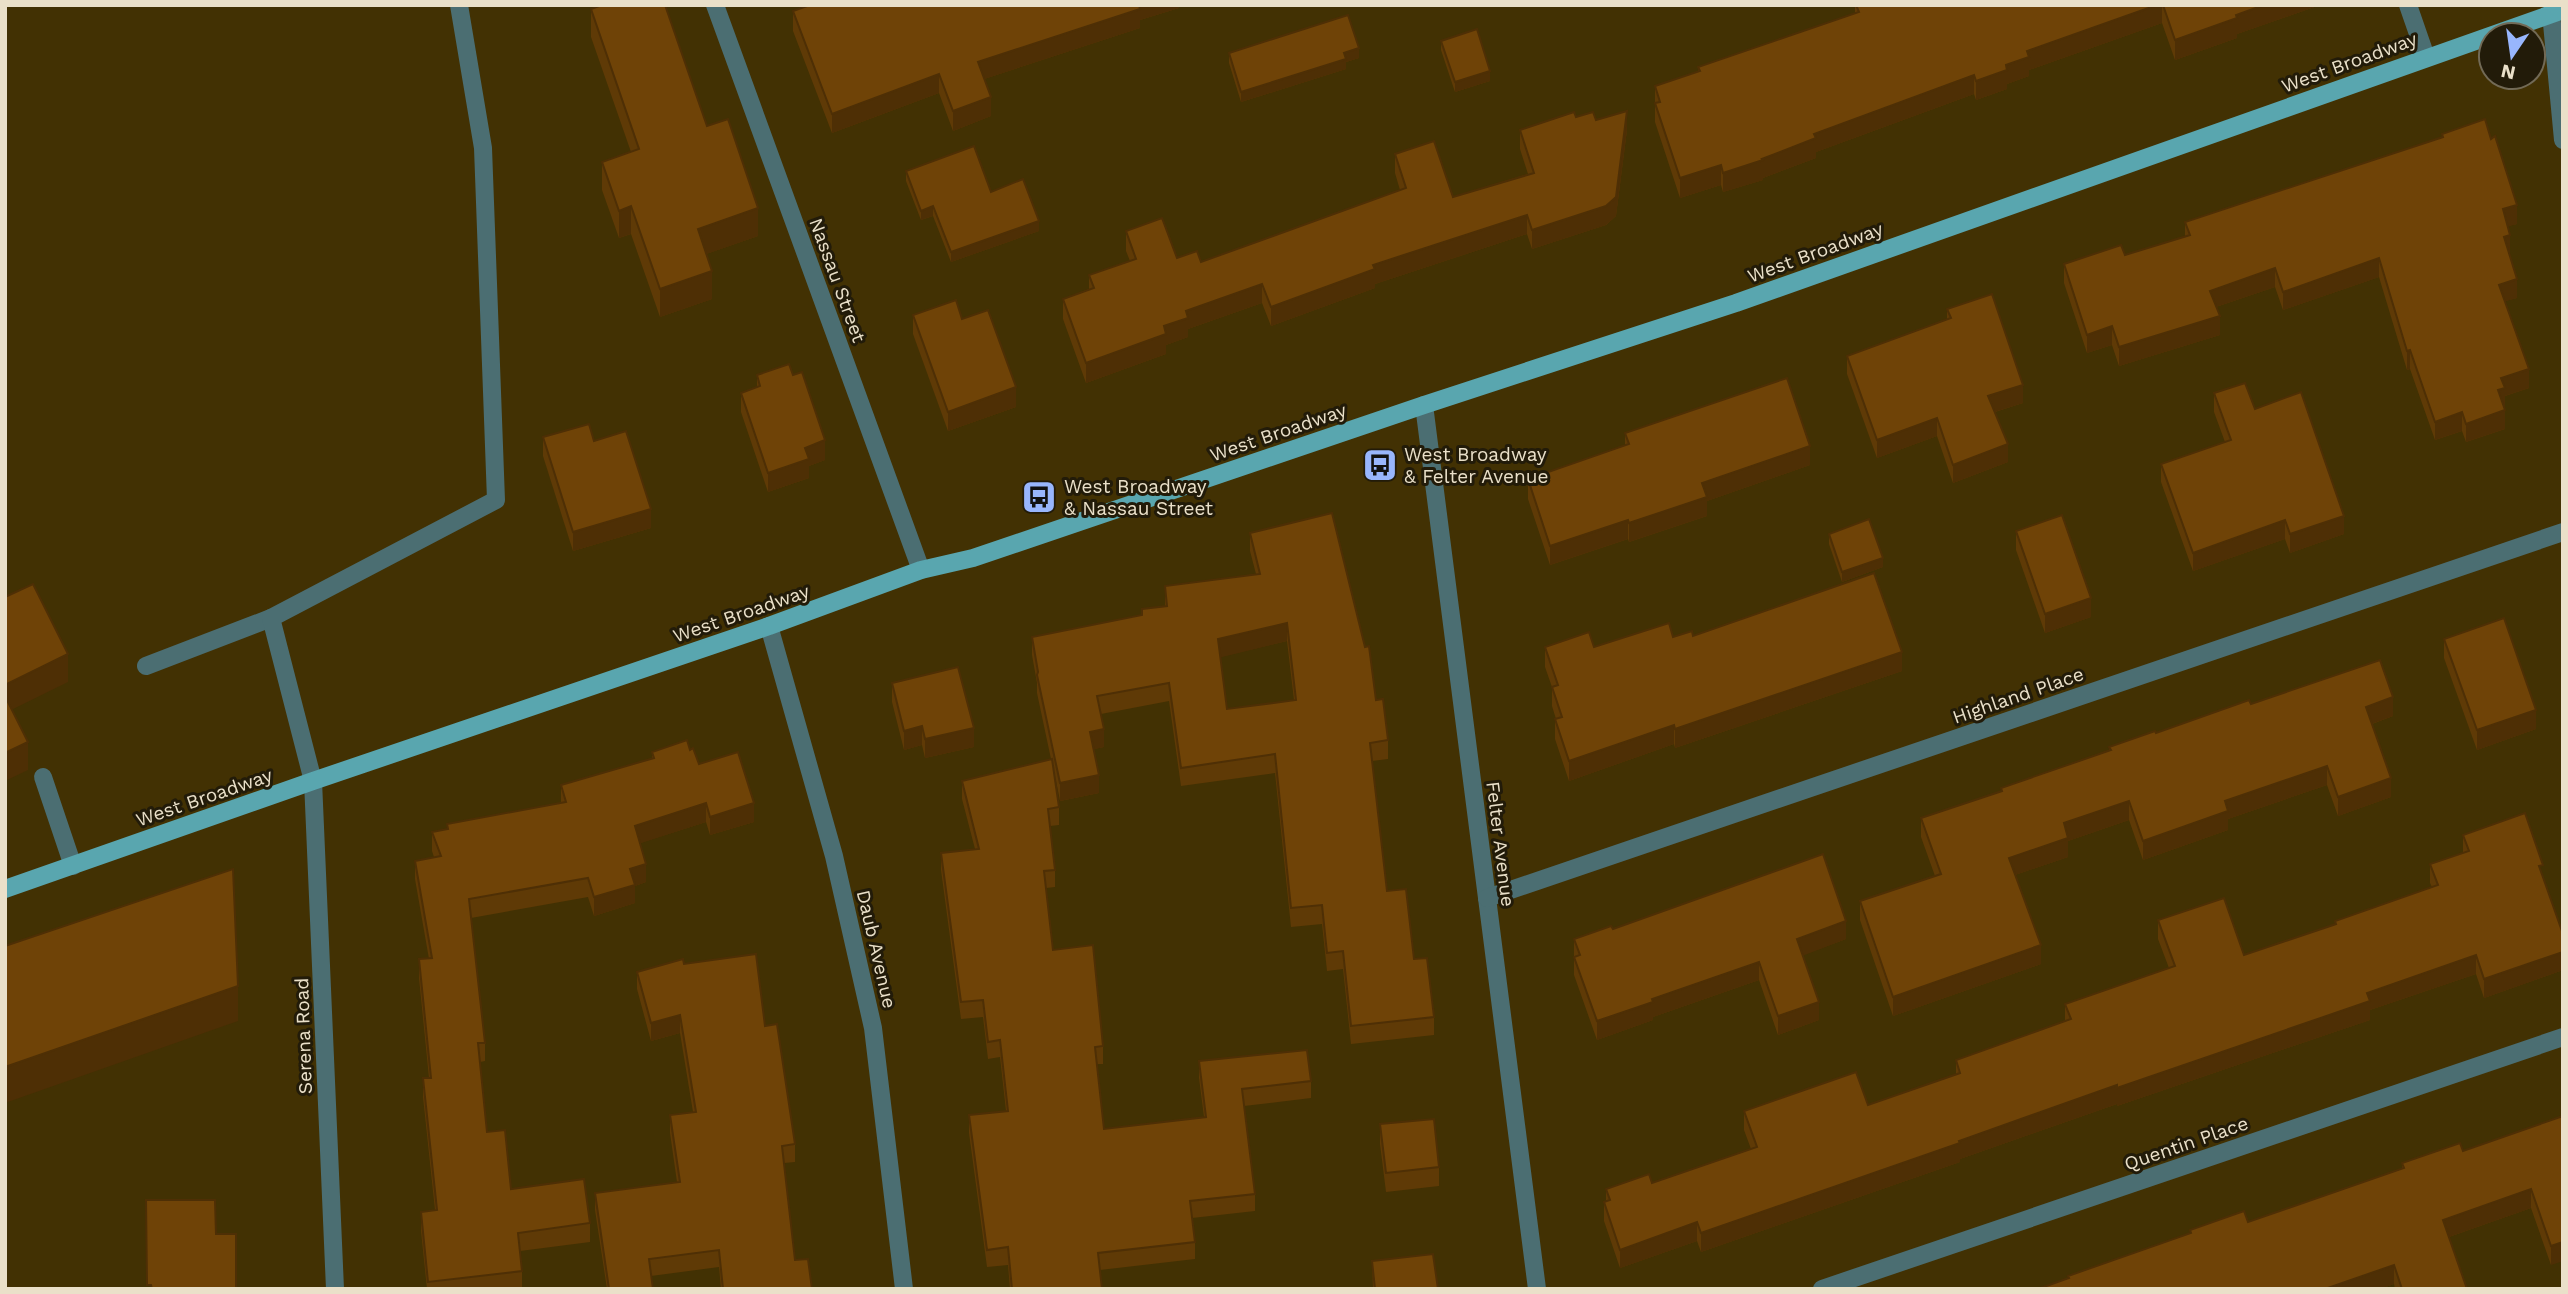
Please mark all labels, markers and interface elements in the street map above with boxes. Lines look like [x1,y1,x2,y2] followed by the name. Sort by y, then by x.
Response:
[2477,21,2547,91] north arrow
[2278,27,2420,98] street label: West Broadway
[2499,59,2518,85] text: N
[804,215,871,346] street label: Nassau Street
[1744,217,1886,288] street label: West Broadway
[1207,398,1350,467] street label: West Broadway
[1404,443,1548,488] place label: West Broadway & Felter Avenue
[1361,446,1399,484] bus stop icon: West Broadway & Felter Avenue
[1064,475,1213,520] place label: West Broadway & Nassau Street
[1020,478,1058,516] bus stop icon: West Broadway & Nassau Street
[670,579,813,648] street label: West Broadway
[1949,662,2087,729] street label: Highland Place
[133,763,276,832] street label: West Broadway
[1481,780,1520,908] street label: Felter Avenue
[852,888,901,1011] street label: Daub Avenue
[290,977,317,1095] street label: Serena Road
[2121,1112,2251,1175] street label: Quentin Place

